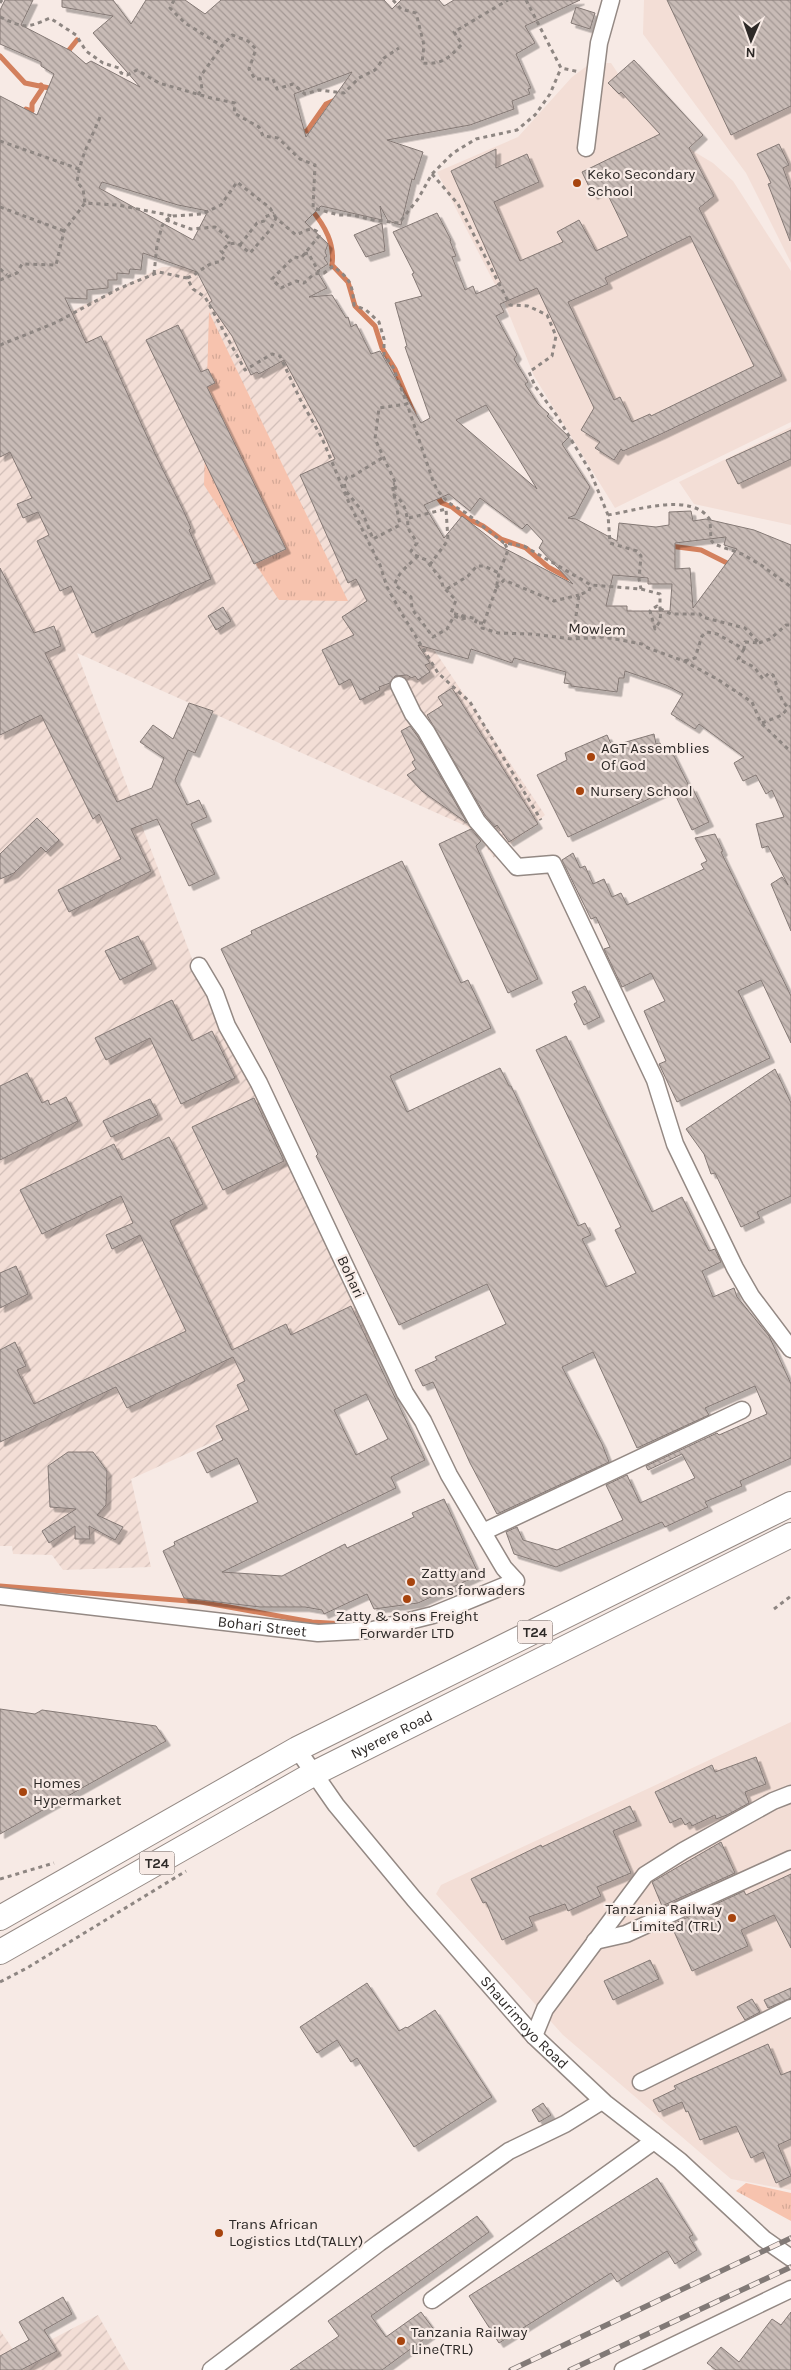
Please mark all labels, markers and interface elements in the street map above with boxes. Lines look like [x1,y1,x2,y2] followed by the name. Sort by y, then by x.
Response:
[726,15,776,65] north arrow
[745,44,756,61] text: N
[587,165,695,200] place label: Keko Secondary School
[571,177,583,189] marker: Keko Secondary School
[568,619,626,639] street label: Mowlem
[601,739,710,774] place label: AGT Assemblies Of God
[585,751,597,763] marker: AGT Assemblies Of God
[590,782,693,800] place label: Nursery School
[574,785,586,797] marker: Nursery School
[333,1253,369,1301] street label: Bohari
[421,1564,525,1599] place label: Zatty and sons forwaders
[405,1576,417,1588] marker: Zatty and sons forwaders
[401,1593,413,1605] marker: Zatty & Sons Freight Forwarder LTD
[336,1607,479,1642] place label: Zatty & Sons Freight Forwarder LTD
[217,1612,308,1641] street label: Bohari Street
[518,1620,552,1644] road number: T24
[348,1707,436,1763] street label: Nyerere Road
[33,1774,122,1809] place label: Homes Hypermarket
[17,1786,29,1798] marker: Homes Hypermarket
[140,1852,174,1875] road number: T24
[606,1900,722,1935] place label: Tanzania Railway Limited (TRL)
[726,1912,738,1924] marker: Tanzania Railway Limited (TRL)
[476,1972,572,2073] street label: Shaurimoyo Road
[229,2215,363,2250] place label: Trans African Logistics Ltd(TALLY)
[213,2227,225,2239] marker: Trans African Logistics Ltd(TALLY)
[411,2323,527,2358] place label: Tanzania Railway Line(TRL)
[395,2335,407,2347] marker: Tanzania Railway Line(TRL)

